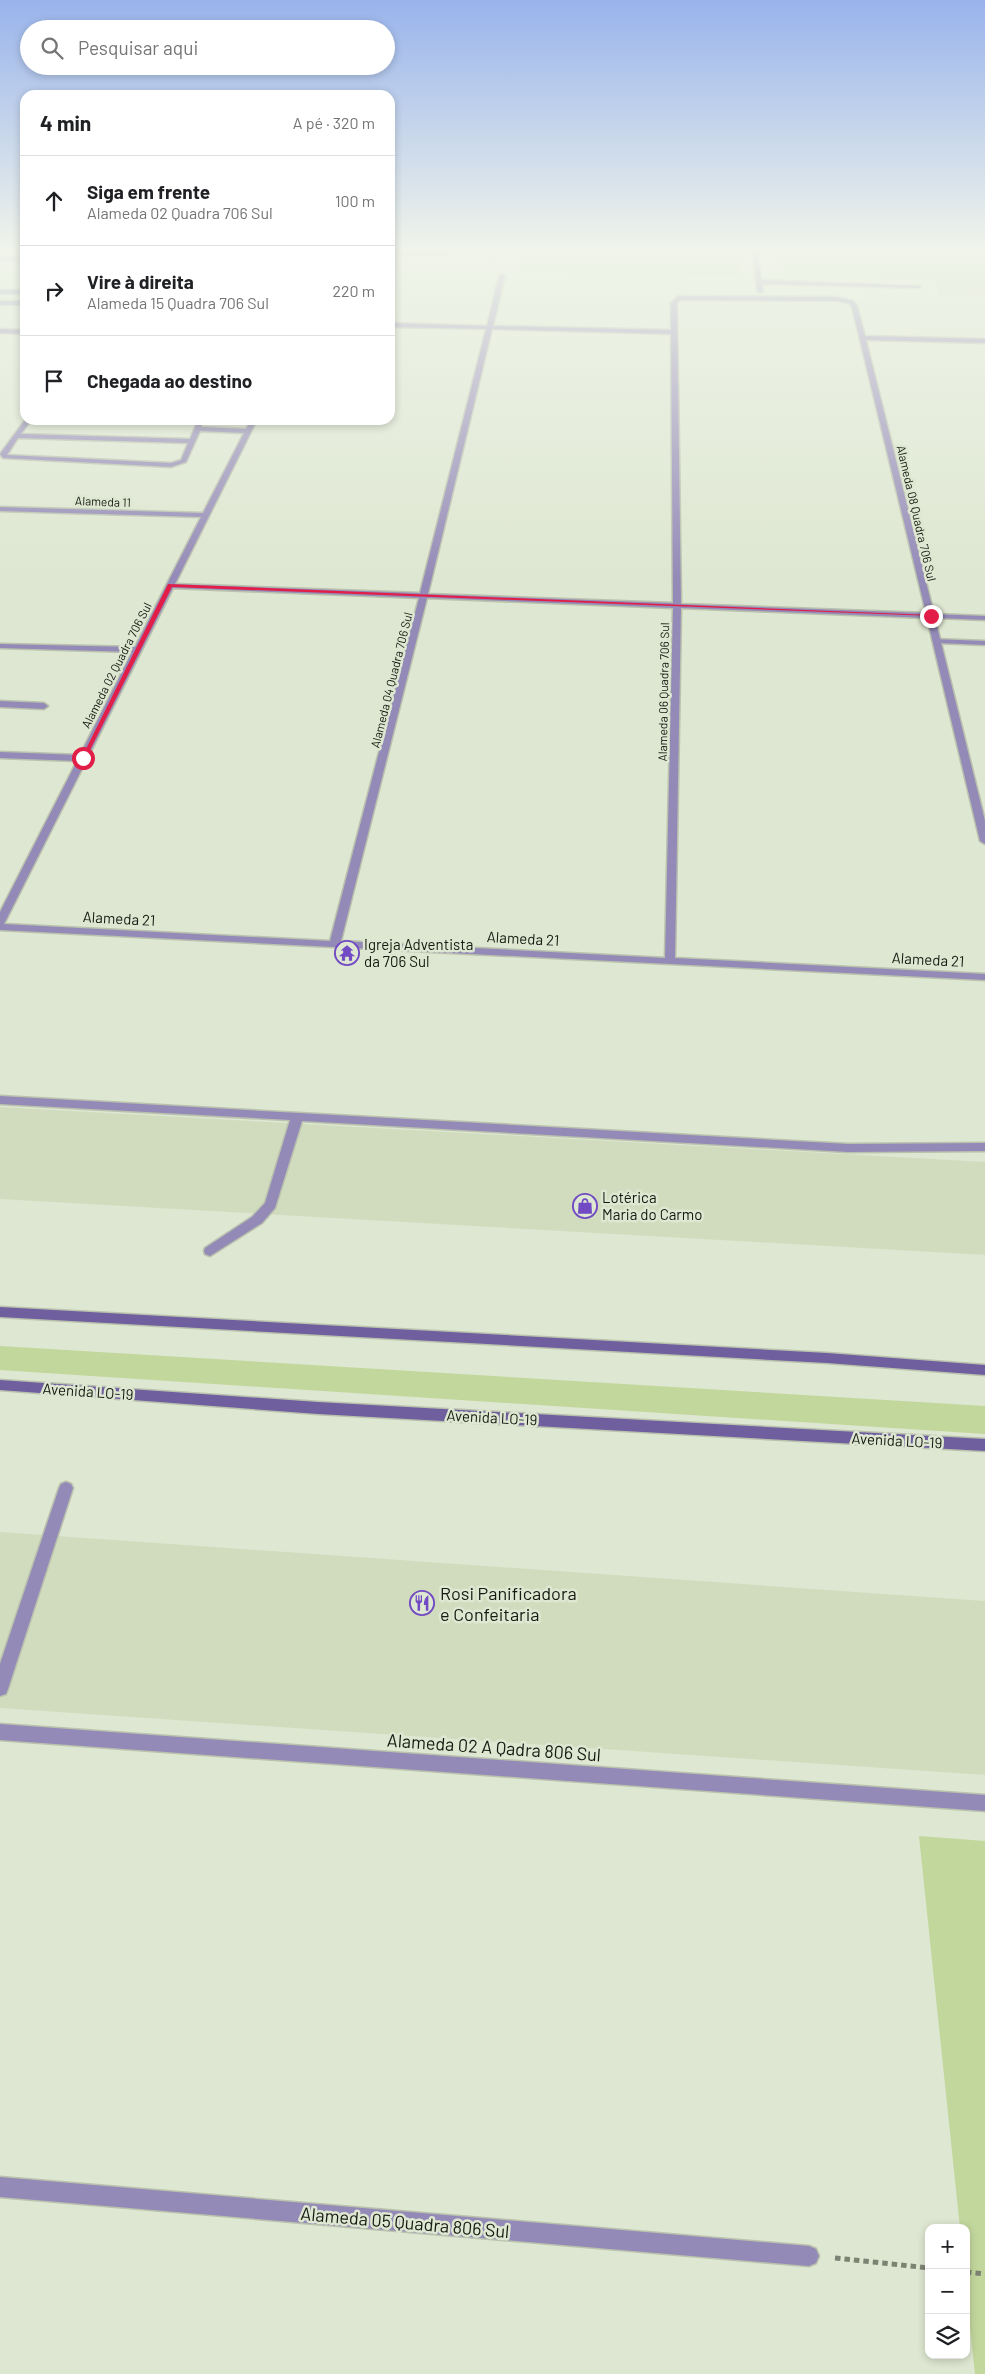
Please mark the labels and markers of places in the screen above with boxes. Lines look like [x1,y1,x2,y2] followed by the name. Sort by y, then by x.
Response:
[364,935,473,970] place label: Igreja Adventista da 706 Sul
[334,940,360,966] temple icon: Igreja Adventista da 706 Sul
[602,1188,702,1223] place label: Lotérica Maria do Carmo
[572,1193,598,1219] shop icon: Lotérica Maria do Carmo
[440,1582,577,1625] place label: Rosi Panificadora e Confeitaria
[409,1590,435,1616] restaurant icon: Rosi Panificadora e Confeitaria

